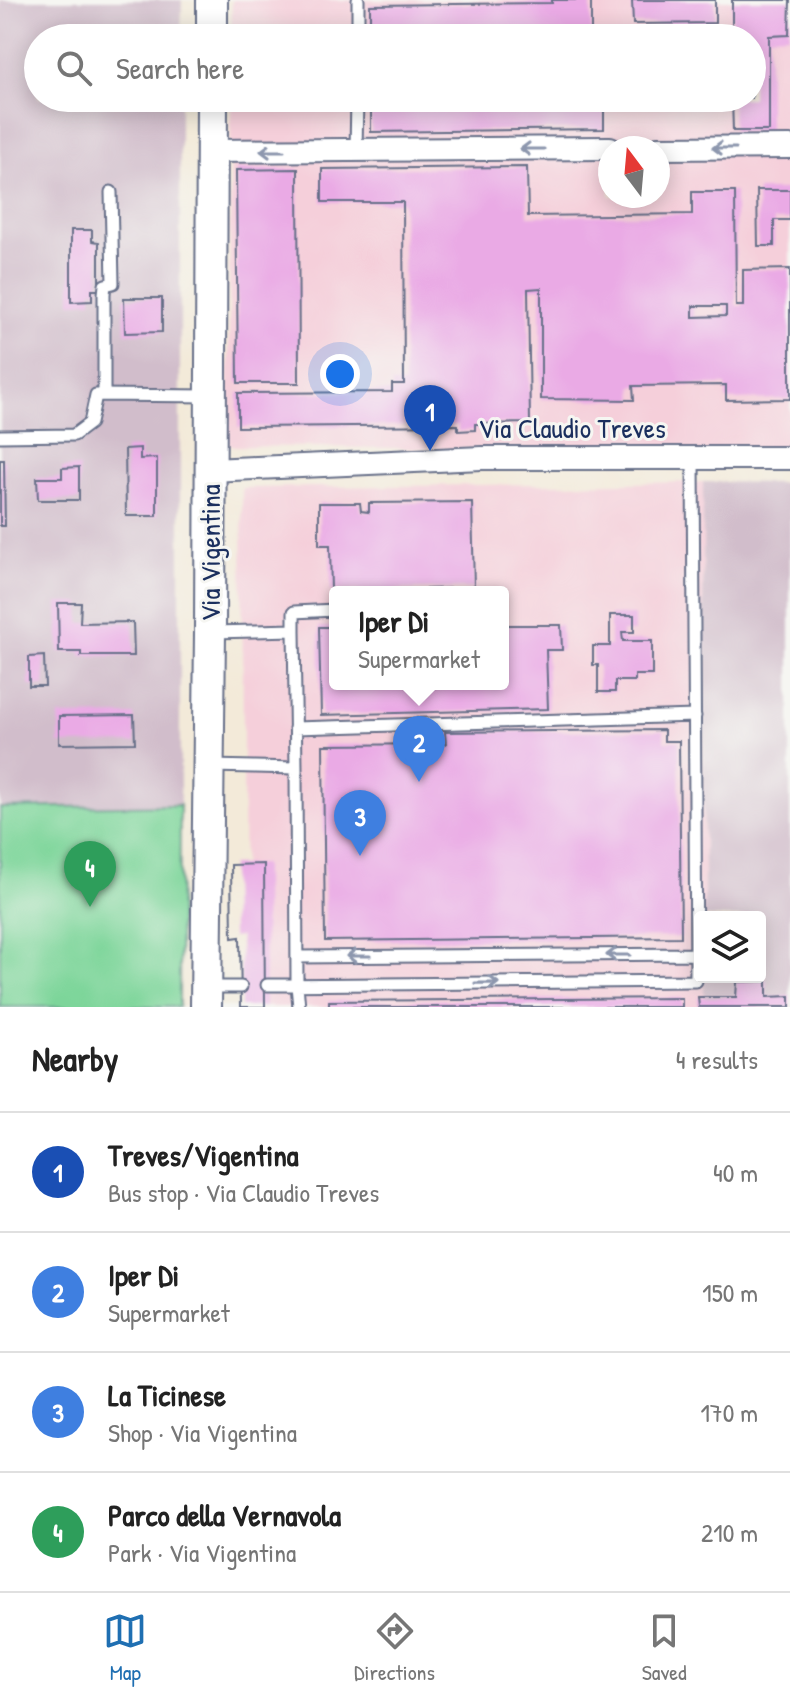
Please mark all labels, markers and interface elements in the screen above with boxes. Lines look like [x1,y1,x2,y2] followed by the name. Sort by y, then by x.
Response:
[24,24,766,112] search box
[52,46,96,90] icon: search
[116,48,244,88] text: Search here
[598,136,670,208] north arrow
[711,140,738,155] one-way arrow
[519,141,546,157] one-way arrow
[259,143,286,159] one-way arrow
[320,354,360,394] your location
[404,385,456,451] pin: 1
[478,409,666,447] street label: Via Claudio Treves
[191,484,229,622] street label: Via Vigentina
[329,586,509,690] popup
[358,601,429,641] text: Iper Di
[358,641,480,676] text: Supermarket
[393,716,445,782] pin: 2
[334,790,386,856] pin: 3
[64,841,116,907] pin: 4
[694,911,766,983] map controls
[694,911,766,983] button: layers
[605,947,632,963] one-way arrow
[345,948,372,964] one-way arrow
[473,975,500,991] one-way arrow
[32,1036,118,1082] text: Nearby
[676,1042,758,1077] text: 4 results
[108,1135,299,1175] text: Treves/Vigentina
[53,1155,63,1190] text: 1
[713,1155,758,1190] text: 40 m
[108,1175,379,1210] text: Bus stop · Via Claudio Treves
[108,1255,179,1295] text: Iper Di
[52,1275,64,1310] text: 2
[702,1275,758,1310] text: 150 m
[108,1295,230,1330] text: Supermarket
[108,1375,226,1415] text: La Ticinese
[52,1395,64,1430] text: 3
[700,1395,758,1430] text: 170 m
[108,1415,297,1450] text: Shop · Via Vigentina
[108,1495,341,1535] text: Parco della Vernavola
[53,1515,63,1550] text: 4
[701,1515,758,1550] text: 210 m
[108,1535,296,1570] text: Park · Via Vigentina
[103,1609,147,1687] tab: Map
[354,1609,435,1687] tab: Directions
[642,1609,687,1687] tab: Saved

